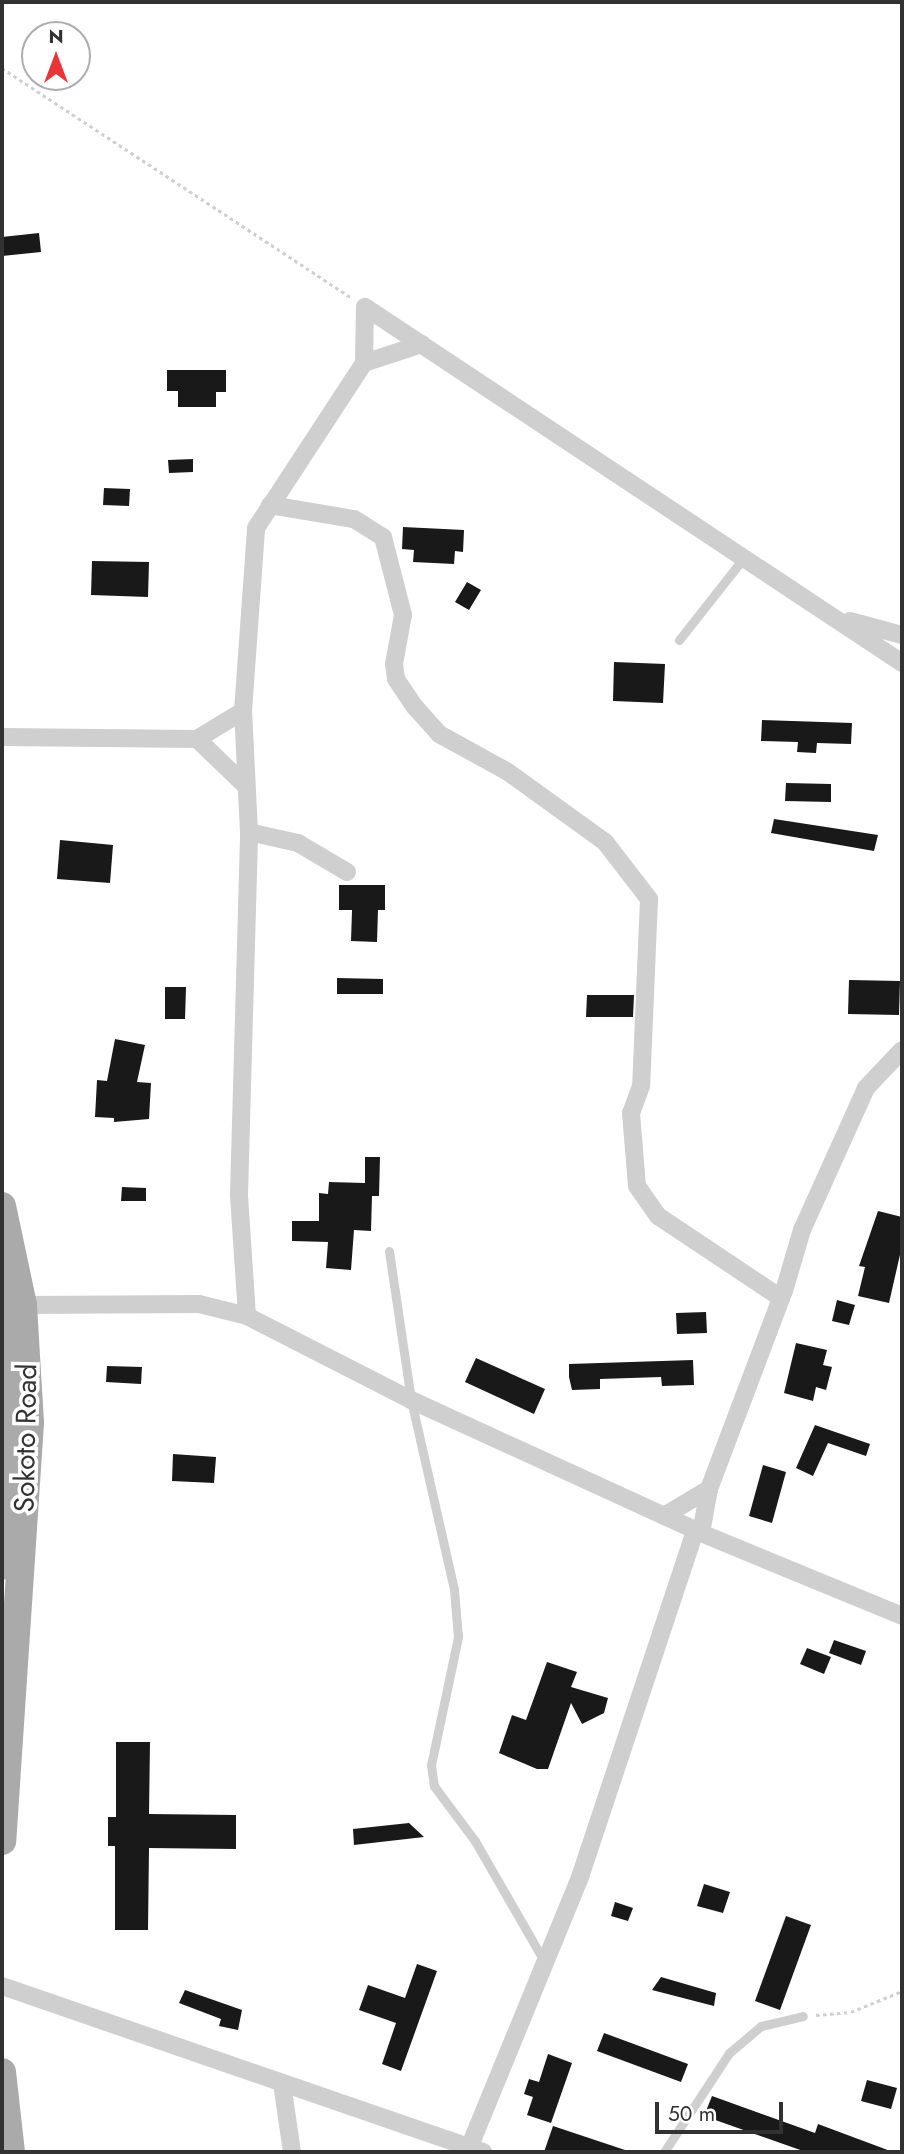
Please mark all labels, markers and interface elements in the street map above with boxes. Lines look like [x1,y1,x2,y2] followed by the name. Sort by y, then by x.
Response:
[21,21,91,91] north arrow
[48,23,64,50] text: N
[8,1363,44,1513] street label: Sokoto Road
[659,2088,787,2132] scale bar
[668,2099,715,2129] text: 50 m

